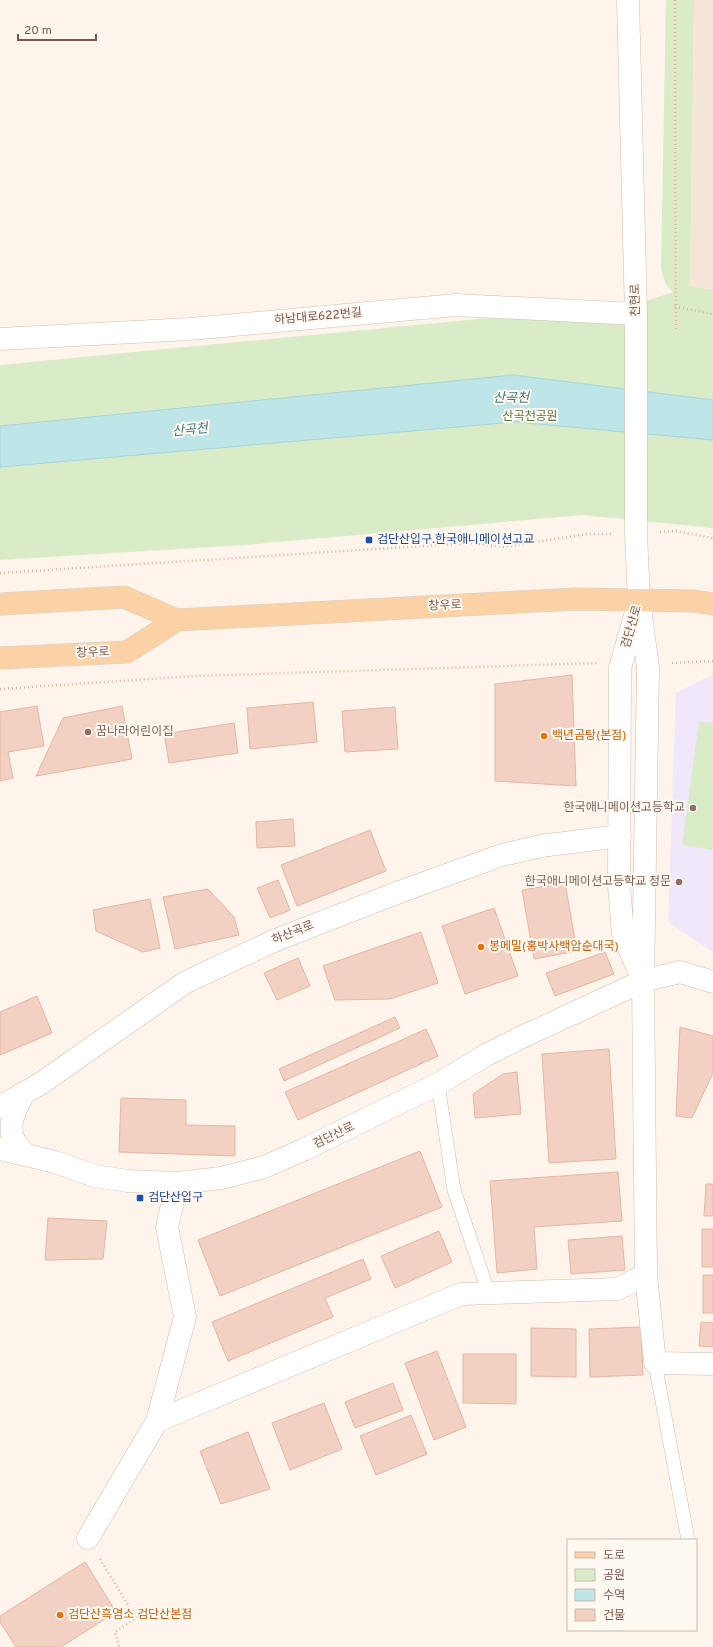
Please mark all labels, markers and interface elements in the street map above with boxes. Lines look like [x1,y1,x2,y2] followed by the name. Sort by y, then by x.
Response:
[18,16,96,42] scale bar
[24,23,52,39] text: 20 m
[628,283,644,317] street label: 천현로
[273,305,363,329] street label: 하남대로622번길
[493,391,530,407] water label: 산곡천
[502,409,558,425] park label: 산곡천공원
[171,421,210,441] water label: 산곡천
[377,532,534,548] place label: 검단산입구.한국애니메이션고교
[364,535,374,545] marker: 검단산입구.한국애니메이션고교
[428,597,462,615] street label: 창우로
[618,604,646,650] street label: 검단산로
[76,644,110,662] street label: 창우로
[96,724,173,740] place label: 꿈나라어린이집
[83,727,93,737] marker: 꿈나라어린이집
[552,728,626,744] place label: 백년곰탕(본점)
[539,731,549,741] marker: 백년곰탕(본점)
[564,800,685,816] place label: 한국애니메이션고등학교
[688,803,698,813] marker: 한국애니메이션고등학교
[525,874,671,890] place label: 한국애니메이션고등학교 정문
[674,877,684,887] marker: 한국애니메이션고등학교 정문
[270,917,316,949] street label: 하산곡로
[489,939,619,955] place label: 봉메밀(홍박사백암순대국)
[476,942,486,952] marker: 봉메밀(홍박사백암순대국)
[311,1119,357,1153] street label: 검단산로
[148,1190,203,1206] place label: 검단산입구
[135,1193,145,1203] marker: 검단산입구
[567,1539,697,1631] legend
[603,1548,625,1564] text: 도로
[603,1568,625,1584] text: 공원
[603,1588,625,1604] text: 수역
[68,1607,192,1623] place label: 검단산흑염소 검단산본점
[603,1608,625,1624] text: 건물
[55,1610,65,1620] marker: 검단산흑염소 검단산본점

